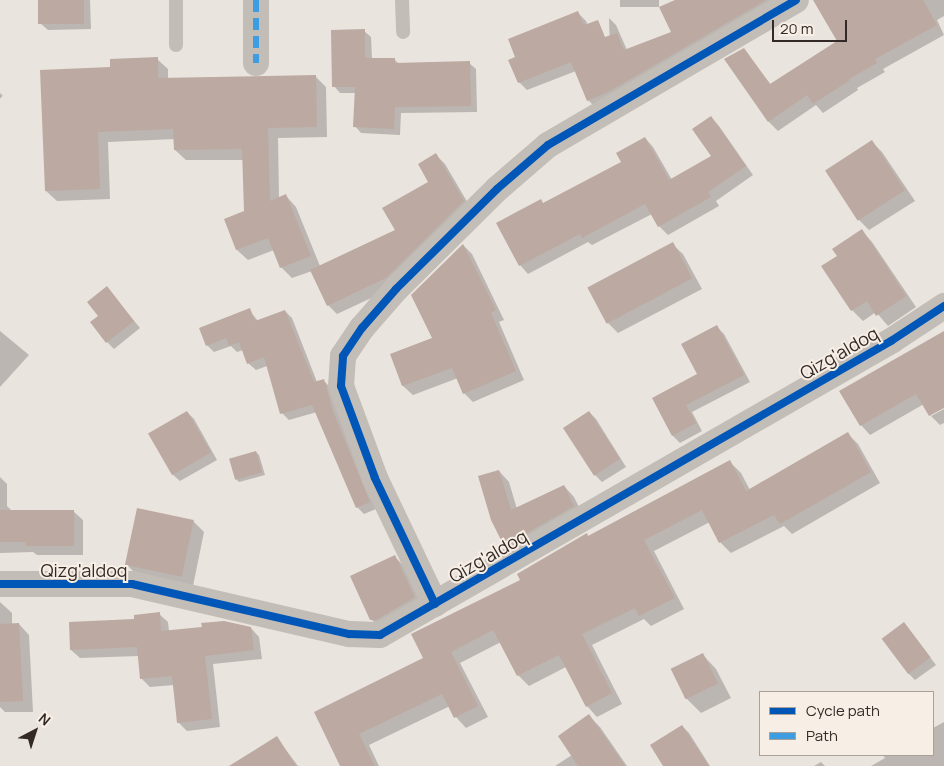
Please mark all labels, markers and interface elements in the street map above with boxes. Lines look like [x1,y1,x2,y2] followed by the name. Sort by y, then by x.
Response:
[774,10,849,42] scale bar
[780,18,813,39] text: 20 m
[796,322,882,384] street label: Qizg'aldoq
[445,525,531,587] street label: Qizg'aldoq
[41,559,127,581] street label: Qizg'aldoq
[759,691,934,756] legend
[806,700,880,721] text: Cycle path
[10,706,60,756] north arrow
[35,709,55,730] text: N
[806,725,838,746] text: Path

